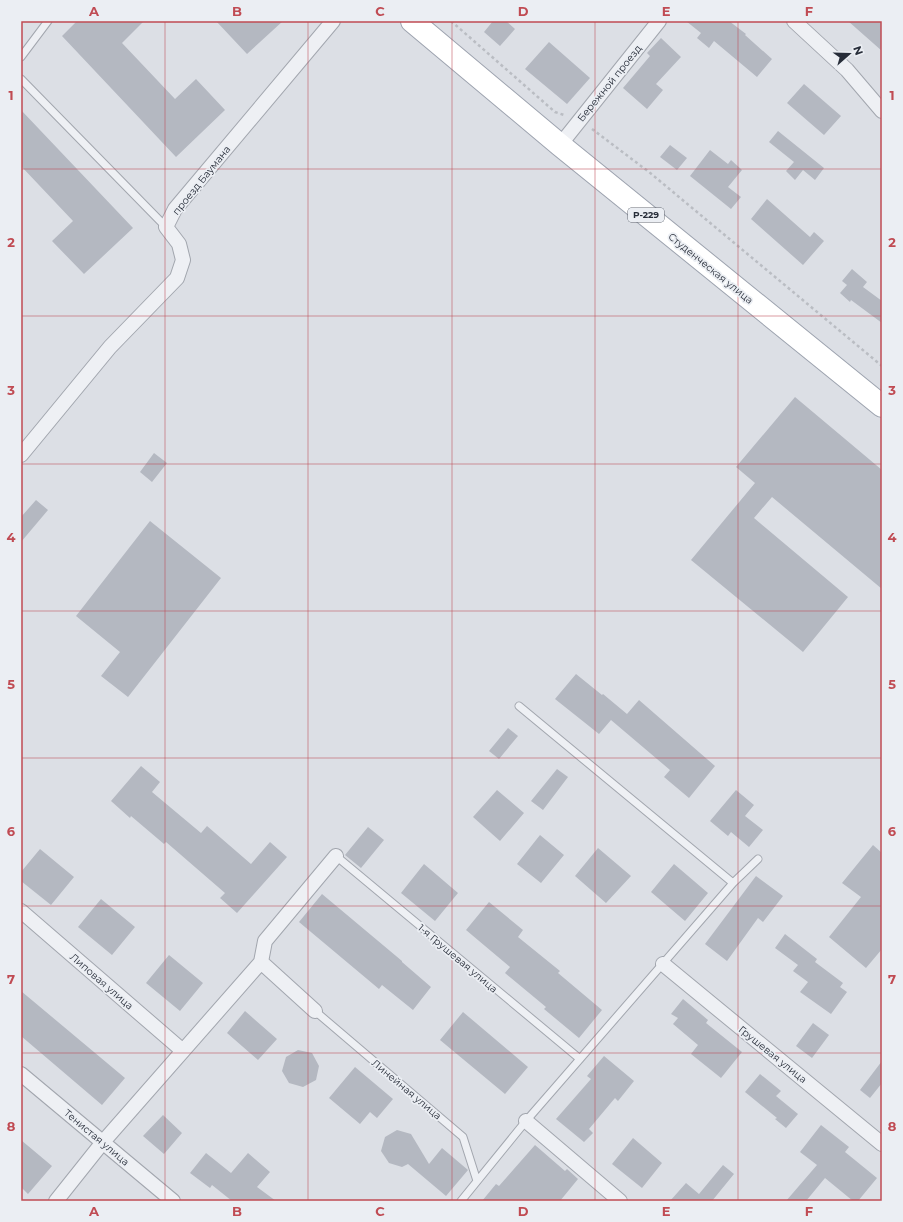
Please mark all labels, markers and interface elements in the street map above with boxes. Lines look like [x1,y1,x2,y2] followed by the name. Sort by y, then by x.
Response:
[88,3,100,19] text: A
[232,3,242,19] text: B
[375,3,385,19] text: C
[518,3,529,19] text: D
[662,3,671,19] text: E
[805,3,813,19] text: F
[829,34,869,74] north arrow
[574,42,645,124] street label: Бережной проезд
[850,44,866,57] text: N
[8,87,14,103] text: 1
[889,87,895,103] text: 1
[169,143,233,218] street label: проезд Баумана
[628,208,664,222] road number: Р-229
[665,230,756,307] street label: Студенческая улица
[7,234,15,250] text: 2
[888,234,896,250] text: 2
[6,382,15,398] text: 3
[887,382,896,398] text: 3
[7,529,16,545] text: 4
[888,529,897,545] text: 4
[7,676,15,692] text: 5
[888,676,896,692] text: 5
[7,823,16,839] text: 6
[888,823,897,839] text: 6
[415,921,500,995] street label: 1-я Грушевая улица
[67,950,136,1012] street label: Липовая улица
[7,971,15,987] text: 7
[888,971,896,987] text: 7
[736,1023,809,1086] street label: Грушевая улица
[369,1056,444,1122] street label: Линейная улица
[61,1106,132,1168] street label: Тенистая улица
[7,1118,16,1134] text: 8
[888,1118,897,1134] text: 8
[88,1203,100,1219] text: A
[232,1203,242,1219] text: B
[375,1203,385,1219] text: C
[518,1203,529,1219] text: D
[662,1203,671,1219] text: E
[805,1203,813,1219] text: F

